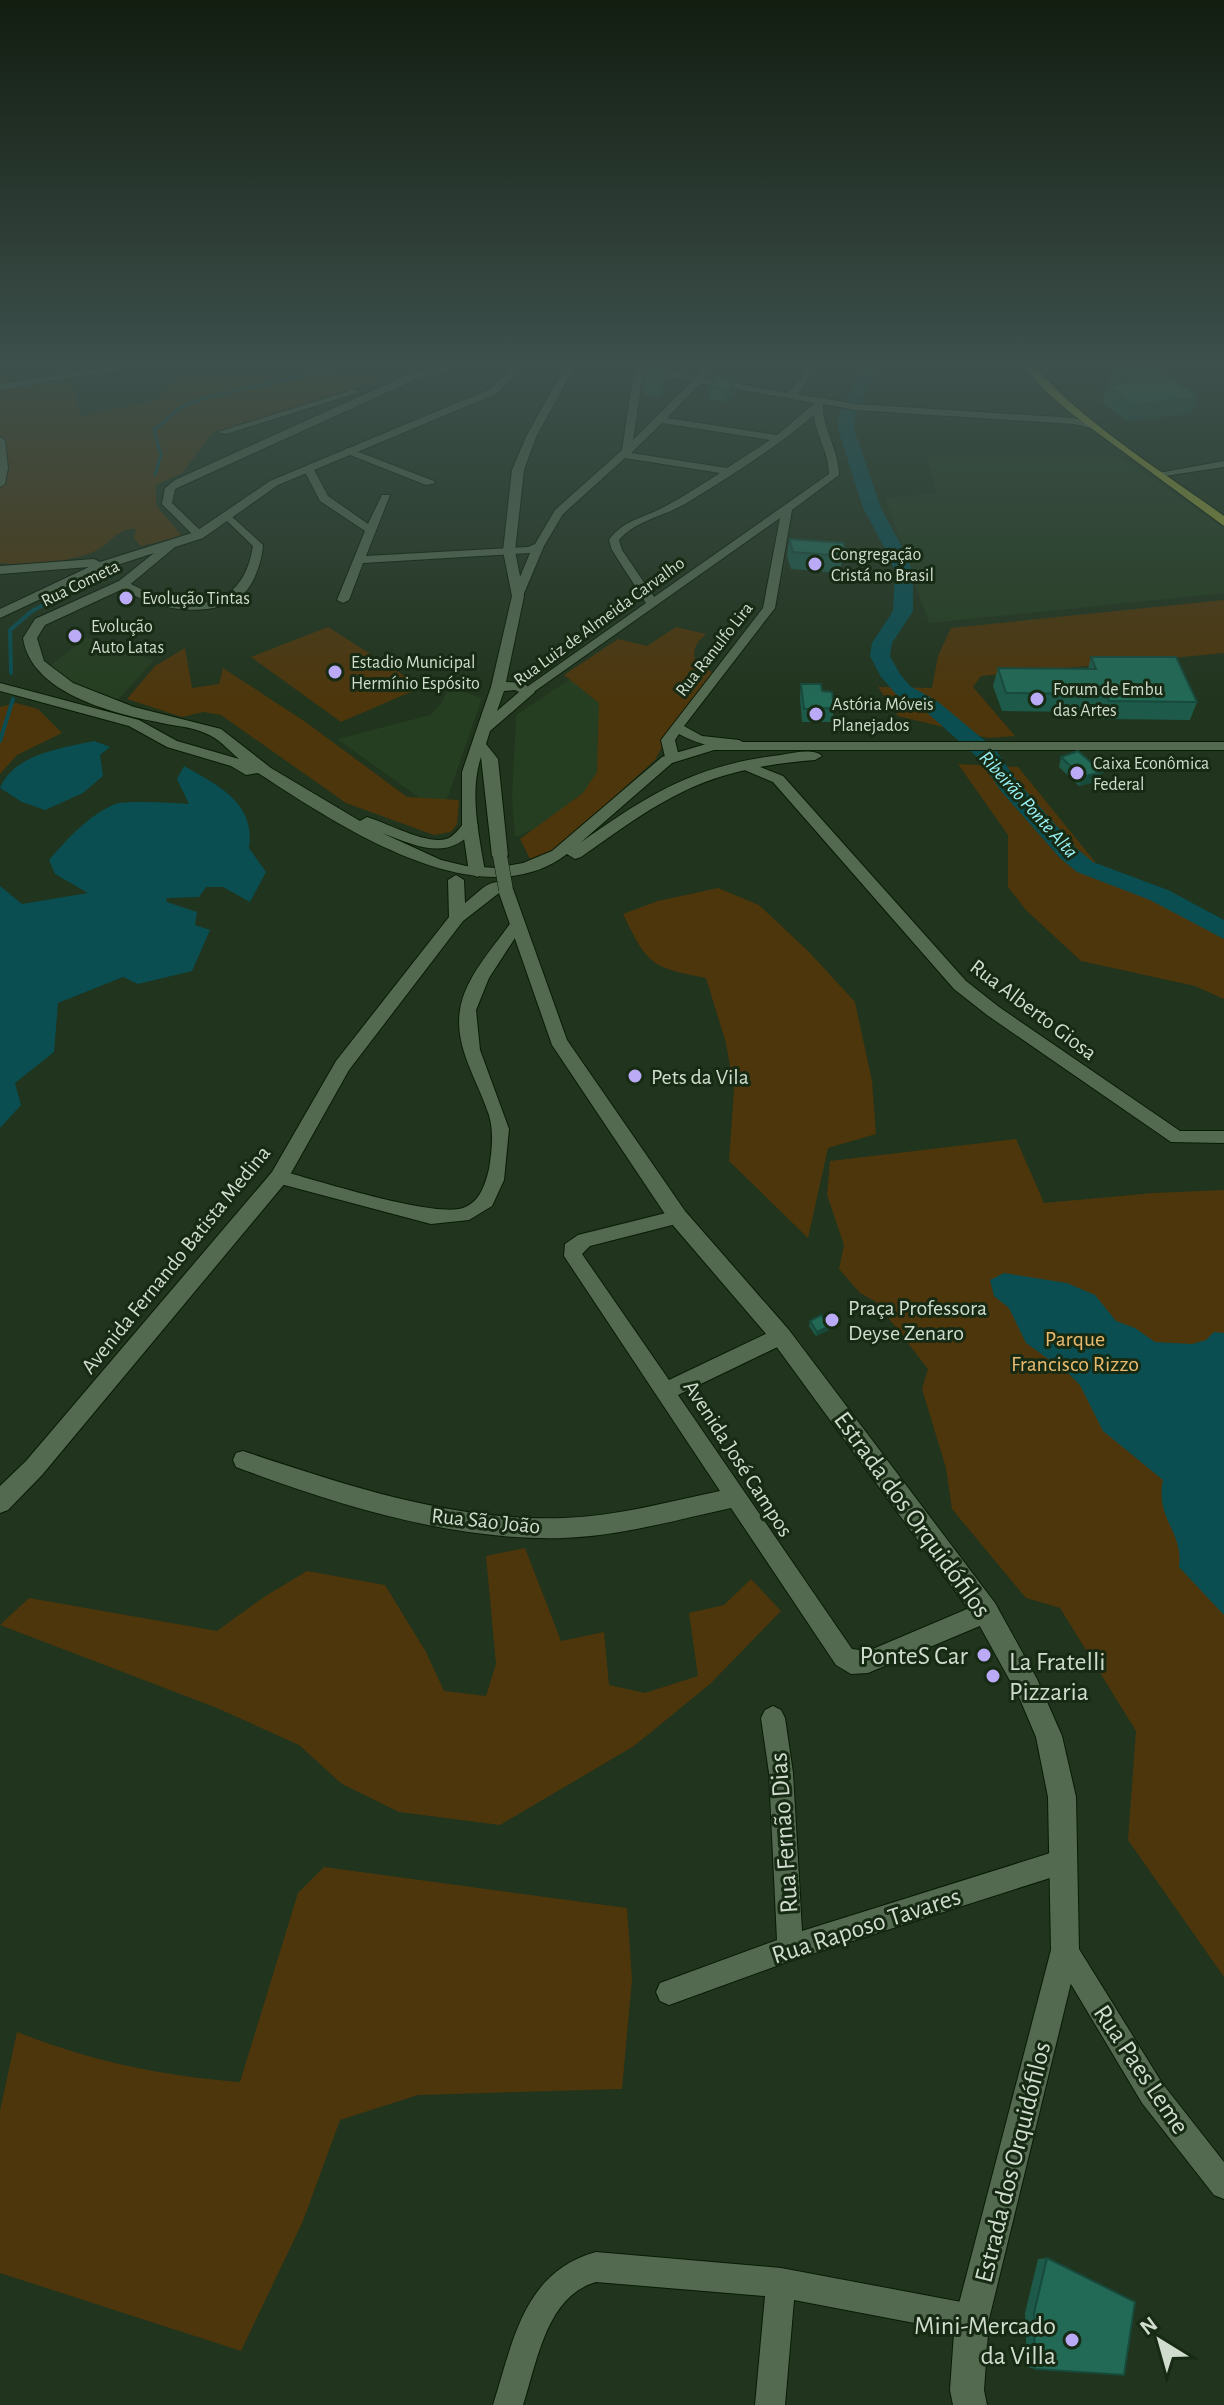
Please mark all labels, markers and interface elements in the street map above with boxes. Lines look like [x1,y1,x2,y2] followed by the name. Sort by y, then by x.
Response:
[831,546,934,585] place label: Congregação Cristá no Brasil
[511,554,689,690] street label: Rua Luiz de Almeida Carvalho
[806,555,824,573] marker: Congregação Cristá no Brasil
[39,557,122,611] street label: Rua Cometa
[117,589,135,607] marker: Evolução Tintas
[142,590,250,608] place label: Evolução Tintas
[673,599,757,700] street label: Rua Ranulfo Lira
[91,618,164,657] place label: Evolução Auto Latas
[66,627,84,645] marker: Evolução Auto Latas
[351,654,480,693] place label: Estadio Municipal Hermínio Espósito
[326,663,344,681] marker: Estadio Municipal Hermínio Espósito
[1053,681,1163,720] place label: Forum de Embu das Artes
[1028,690,1046,708] marker: Forum de Embu das Artes
[832,696,934,735] place label: Astória Móveis Planejados
[807,705,825,723] marker: Astória Móveis Planejados
[975,747,1081,862] water label: Ribeirão Ponte Alta
[1093,755,1209,794] place label: Caixa Econômica Federal
[1068,764,1086,782] marker: Caixa Econômica Federal
[966,955,1101,1064] street label: Rua Alberto Giosa
[651,1066,749,1088] place label: Pets da Vila
[626,1067,644,1085] marker: Pets da Vila
[77,1141,274,1378] street label: Avenida Fernando Batista Medina
[848,1297,987,1344] place label: Praça Professora Deyse Zenaro
[823,1311,841,1329] marker: Praça Professora Deyse Zenaro
[1011,1328,1139,1375] park label: Parque Francisco Rizzo
[680,1376,797,1541] street label: Avenida José Campos
[829,1407,995,1622] street label: Estrada dos Orquidófilos
[430,1504,541,1538] street label: Rua São João
[860,1643,969,1669] place label: PonteS Car
[975,1646,993,1664] marker: PonteS Car
[1009,1649,1106,1705] place label: La Fratelli Pizzaria
[984,1667,1002,1685] marker: La Fratelli Pizzaria
[765,1752,803,1914] street label: Rua Fernão Dias
[769,1883,964,1969] street label: Rua Raposo Tavares
[1089,2000,1194,2139] street label: Rua Paes Leme
[970,2039,1055,2285] street label: Estrada dos Orquidófilos
[1120,2301,1200,2381] north arrow
[1136,2312,1161,2339] text: N
[914,2313,1056,2369] place label: Mini-Mercado da Villa
[1063,2331,1081,2349] marker: Mini-Mercado da Villa

